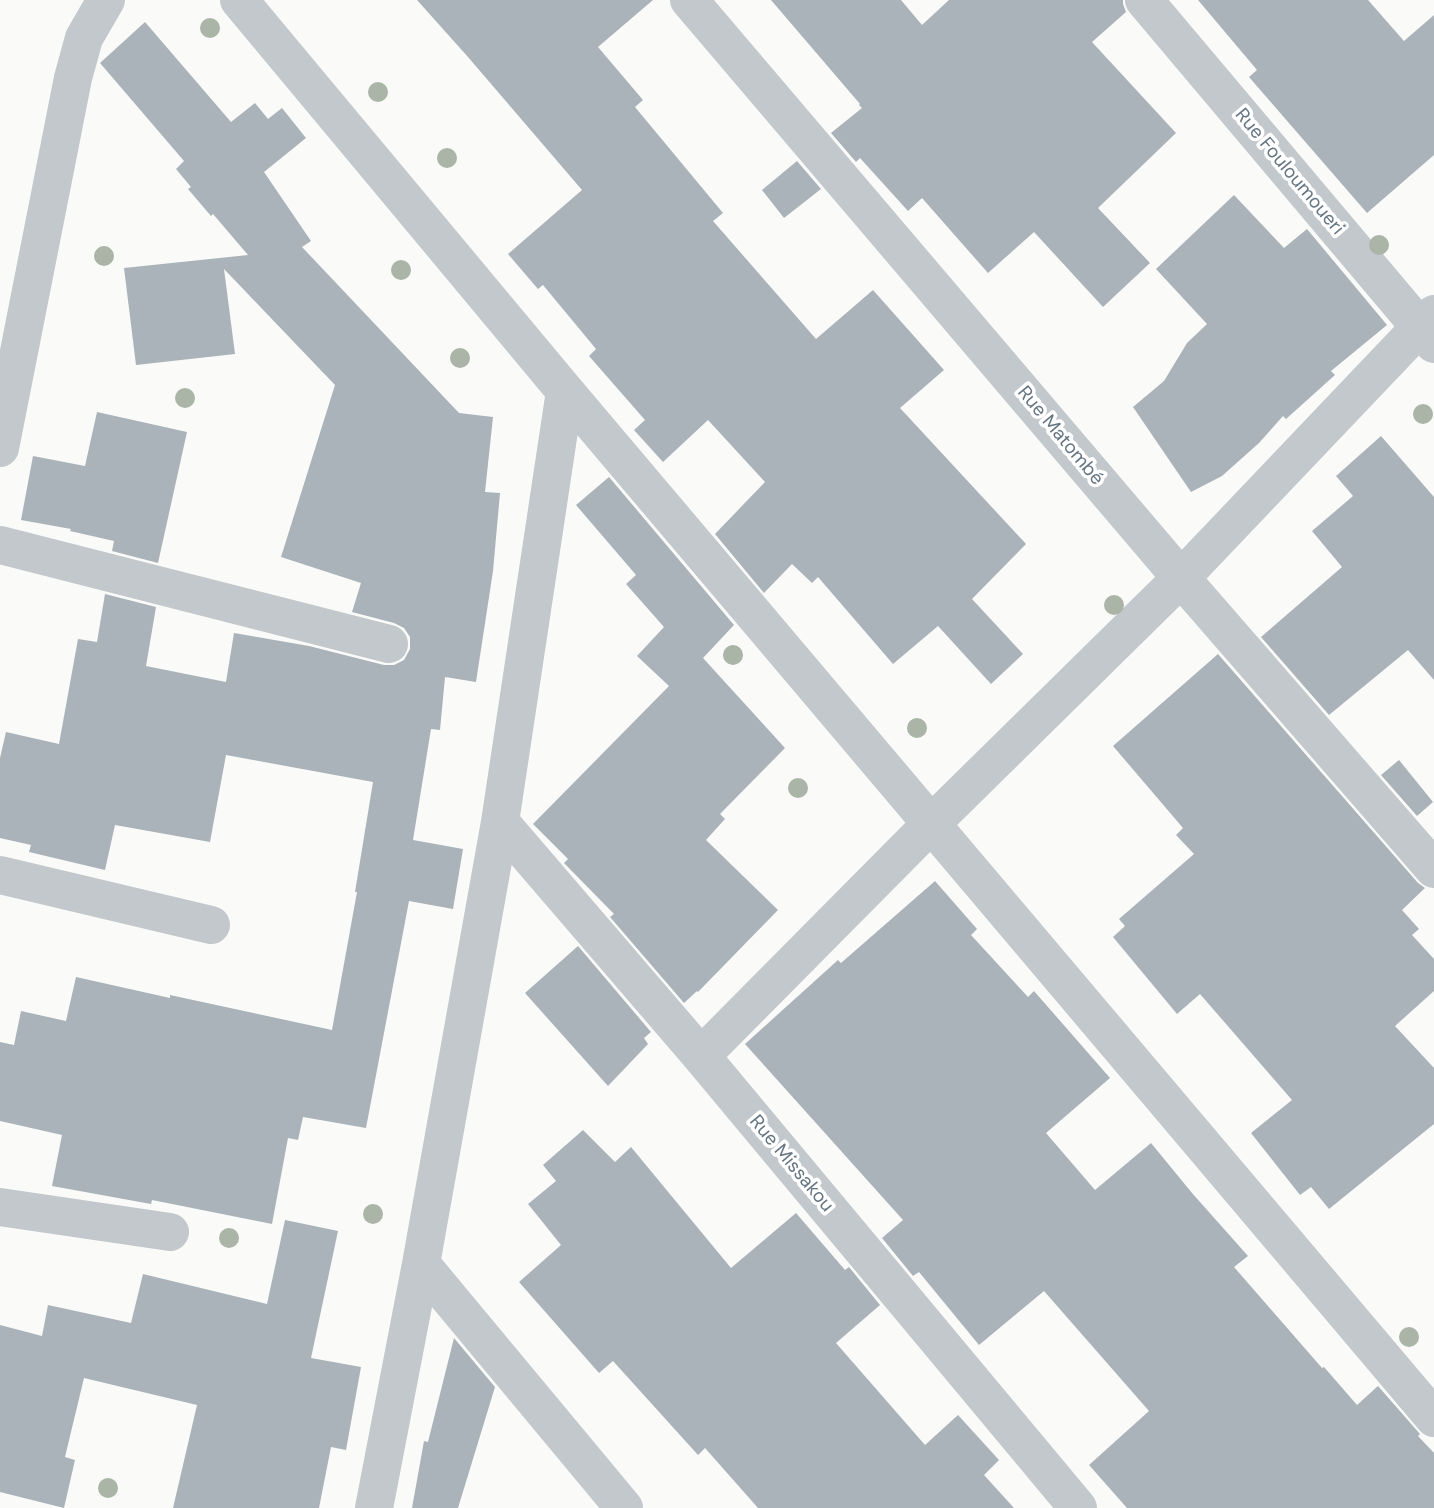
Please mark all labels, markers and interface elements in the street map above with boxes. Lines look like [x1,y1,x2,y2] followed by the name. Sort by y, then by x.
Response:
[1230,104,1348,240] street label: Rue Fouloumoueri
[1012,382,1108,490] street label: Rue Matombé
[744,1111,838,1217] street label: Rue Missakou

